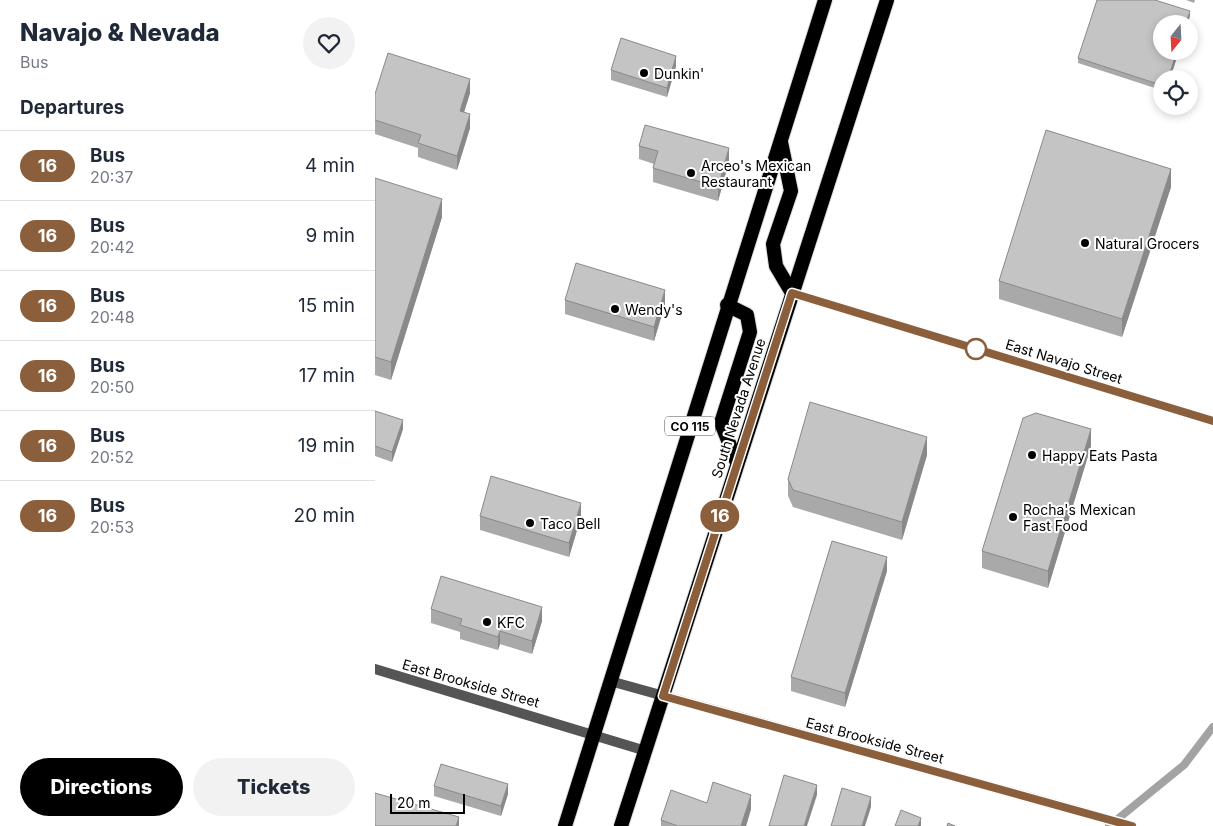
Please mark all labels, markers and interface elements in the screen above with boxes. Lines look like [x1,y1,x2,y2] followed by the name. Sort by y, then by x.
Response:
[1153,15,1197,60] north arrow
[1153,15,1198,115] map controls
[303,17,355,69] button: heart
[20,18,220,47] text: Navajo & Nevada
[20,52,48,72] text: Bus
[654,65,704,82] place label: Dunkin'
[638,67,650,79] marker: Dunkin'
[1153,70,1198,115] button: locate
[20,96,124,119] text: Departures
[90,144,125,167] text: Bus
[305,154,355,177] text: 4 min
[38,155,57,176] text: 16
[701,157,811,190] place label: Arceo's Mexican Restaurant
[90,167,133,187] text: 20:37
[685,167,697,179] marker: Arceo's Mexican Restaurant
[90,214,125,237] text: Bus
[305,224,355,247] text: 9 min
[38,225,57,246] text: 16
[1095,235,1199,252] place label: Natural Grocers
[90,237,135,257] text: 20:42
[1079,237,1091,249] marker: Natural Grocers
[90,284,125,307] text: Bus
[298,294,355,317] text: 15 min
[38,295,57,316] text: 16
[625,301,683,318] place label: Wendy's
[609,303,621,315] marker: Wendy's
[90,307,135,327] text: 20:48
[1004,335,1125,387] street label: East Navajo Street
[707,336,769,480] street label: South Nevada Avenue
[965,338,987,360] unlabelled marker
[90,354,125,377] text: Bus
[299,364,355,387] text: 17 min
[38,365,57,386] text: 16
[90,377,134,397] text: 20:50
[665,416,715,436] road number: CO 115
[90,424,125,447] text: Bus
[298,434,355,457] text: 19 min
[38,435,57,456] text: 16
[90,447,134,467] text: 20:52
[1042,447,1158,464] place label: Happy Eats Pasta
[1026,449,1038,461] marker: Happy Eats Pasta
[90,494,125,517] text: Bus
[697,500,743,532] line badge: 16
[1023,501,1136,534] place label: Rocha's Mexican Fast Food
[294,504,355,527] text: 20 min
[38,505,57,526] text: 16
[710,505,730,526] text: 16
[1007,511,1019,523] marker: Rocha's Mexican Fast Food
[540,515,600,532] place label: Taco Bell
[90,517,134,537] text: 20:53
[524,517,536,529] marker: Taco Bell
[497,614,525,631] place label: KFC
[481,616,493,628] marker: KFC
[400,655,542,711] street label: East Brookside Street
[804,713,946,767] street label: East Brookside Street
[20,758,183,816] button: Directions
[193,758,355,816] button: Tickets
[390,791,465,814] scale bar
[397,794,431,811] text: 20 m

